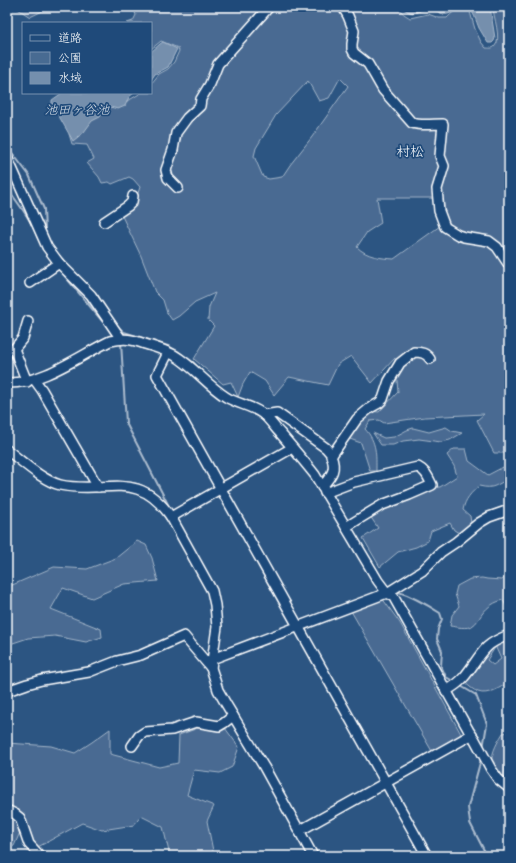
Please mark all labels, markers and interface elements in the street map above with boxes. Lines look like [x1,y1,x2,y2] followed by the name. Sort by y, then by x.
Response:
[22,22,152,94] legend
[58,32,82,47] text: 道路
[58,52,82,67] text: 公園
[58,72,82,87] text: 水域
[44,103,110,119] water label: 池田ヶ谷池
[396,145,424,162] district label: 村松

